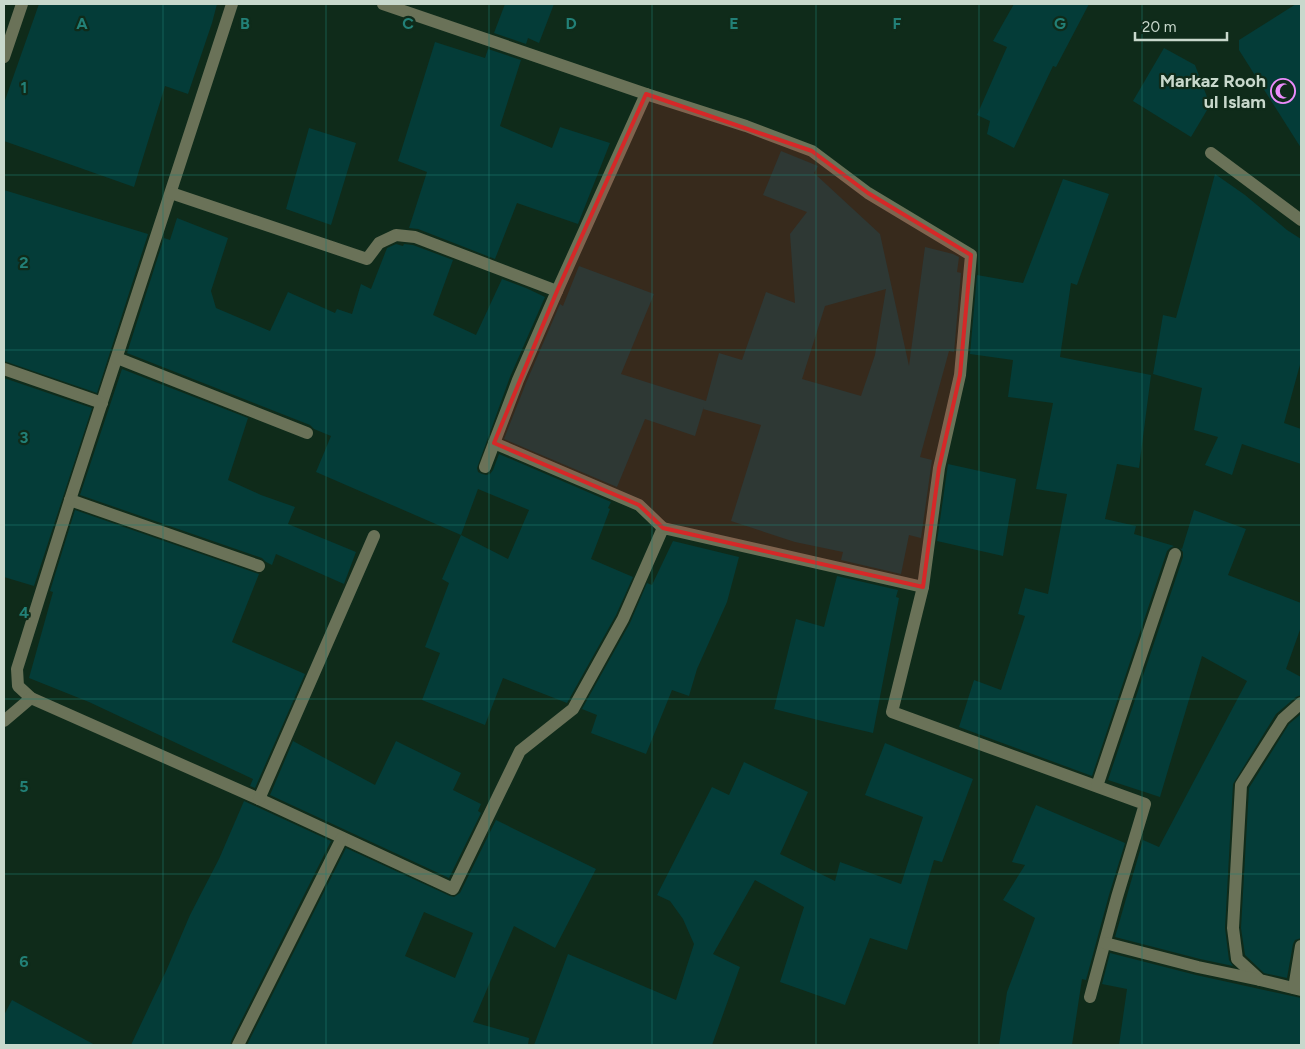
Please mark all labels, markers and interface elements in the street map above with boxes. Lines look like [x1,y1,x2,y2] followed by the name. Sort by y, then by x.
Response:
[1135,10,1228,42] scale bar
[76,14,88,33] text: A
[240,14,250,33] text: B
[402,14,414,33] text: C
[565,14,577,33] text: D
[729,14,739,33] text: E
[893,14,902,33] text: F
[1054,14,1066,33] text: G
[1142,18,1176,36] text: 20 m
[1160,70,1266,113] place label: Markaz Rooh ul Islam
[21,78,27,97] text: 1
[1270,78,1296,104] mosque icon: Markaz Rooh ul Islam
[19,253,29,272] text: 2
[20,428,29,447] text: 3
[19,603,29,622] text: 4
[19,777,29,796] text: 5
[19,952,29,971] text: 6

